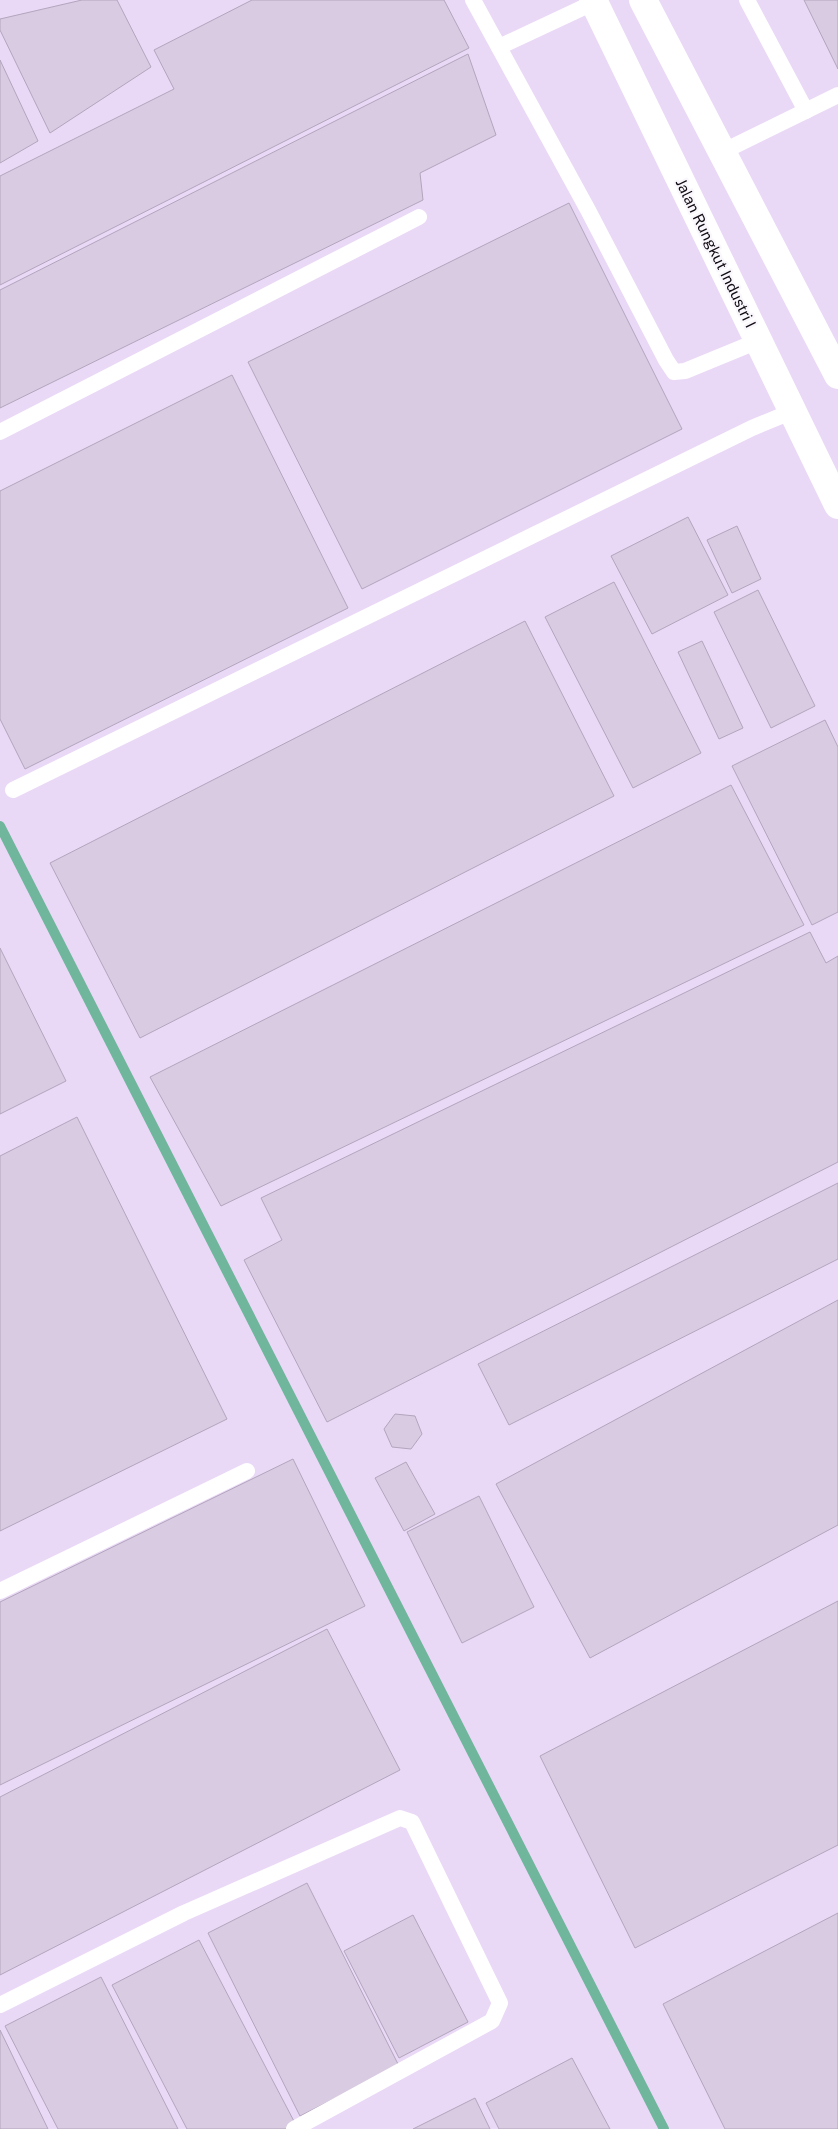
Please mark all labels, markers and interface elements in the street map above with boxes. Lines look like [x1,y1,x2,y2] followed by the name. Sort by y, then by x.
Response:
[672,176,760,330] street label: Jalan Rungkut Industri I

